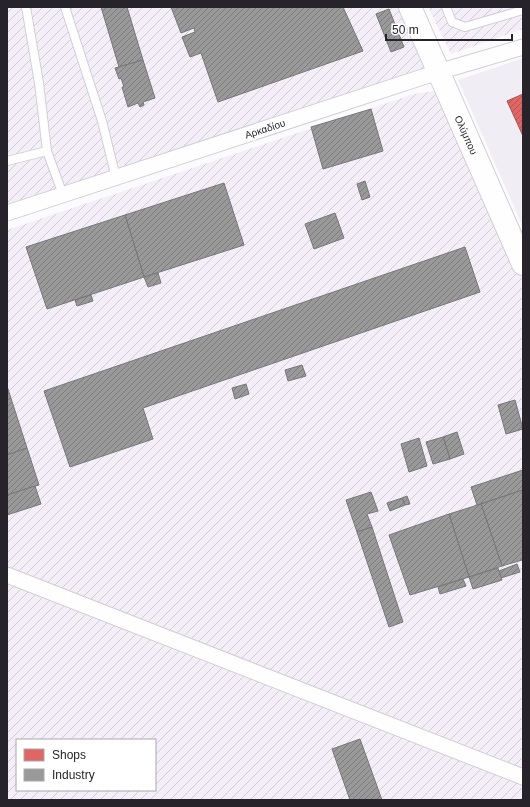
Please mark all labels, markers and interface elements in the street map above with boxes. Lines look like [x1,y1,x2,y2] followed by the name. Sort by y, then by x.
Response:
[386,16,512,42] scale bar
[392,23,419,37] text: 50 m
[453,114,479,156] street label: Ολύμπου
[243,117,287,141] street label: Αρκαδίου
[16,739,156,791] legend
[52,748,86,762] text: Shops
[52,768,95,782] text: Industry

